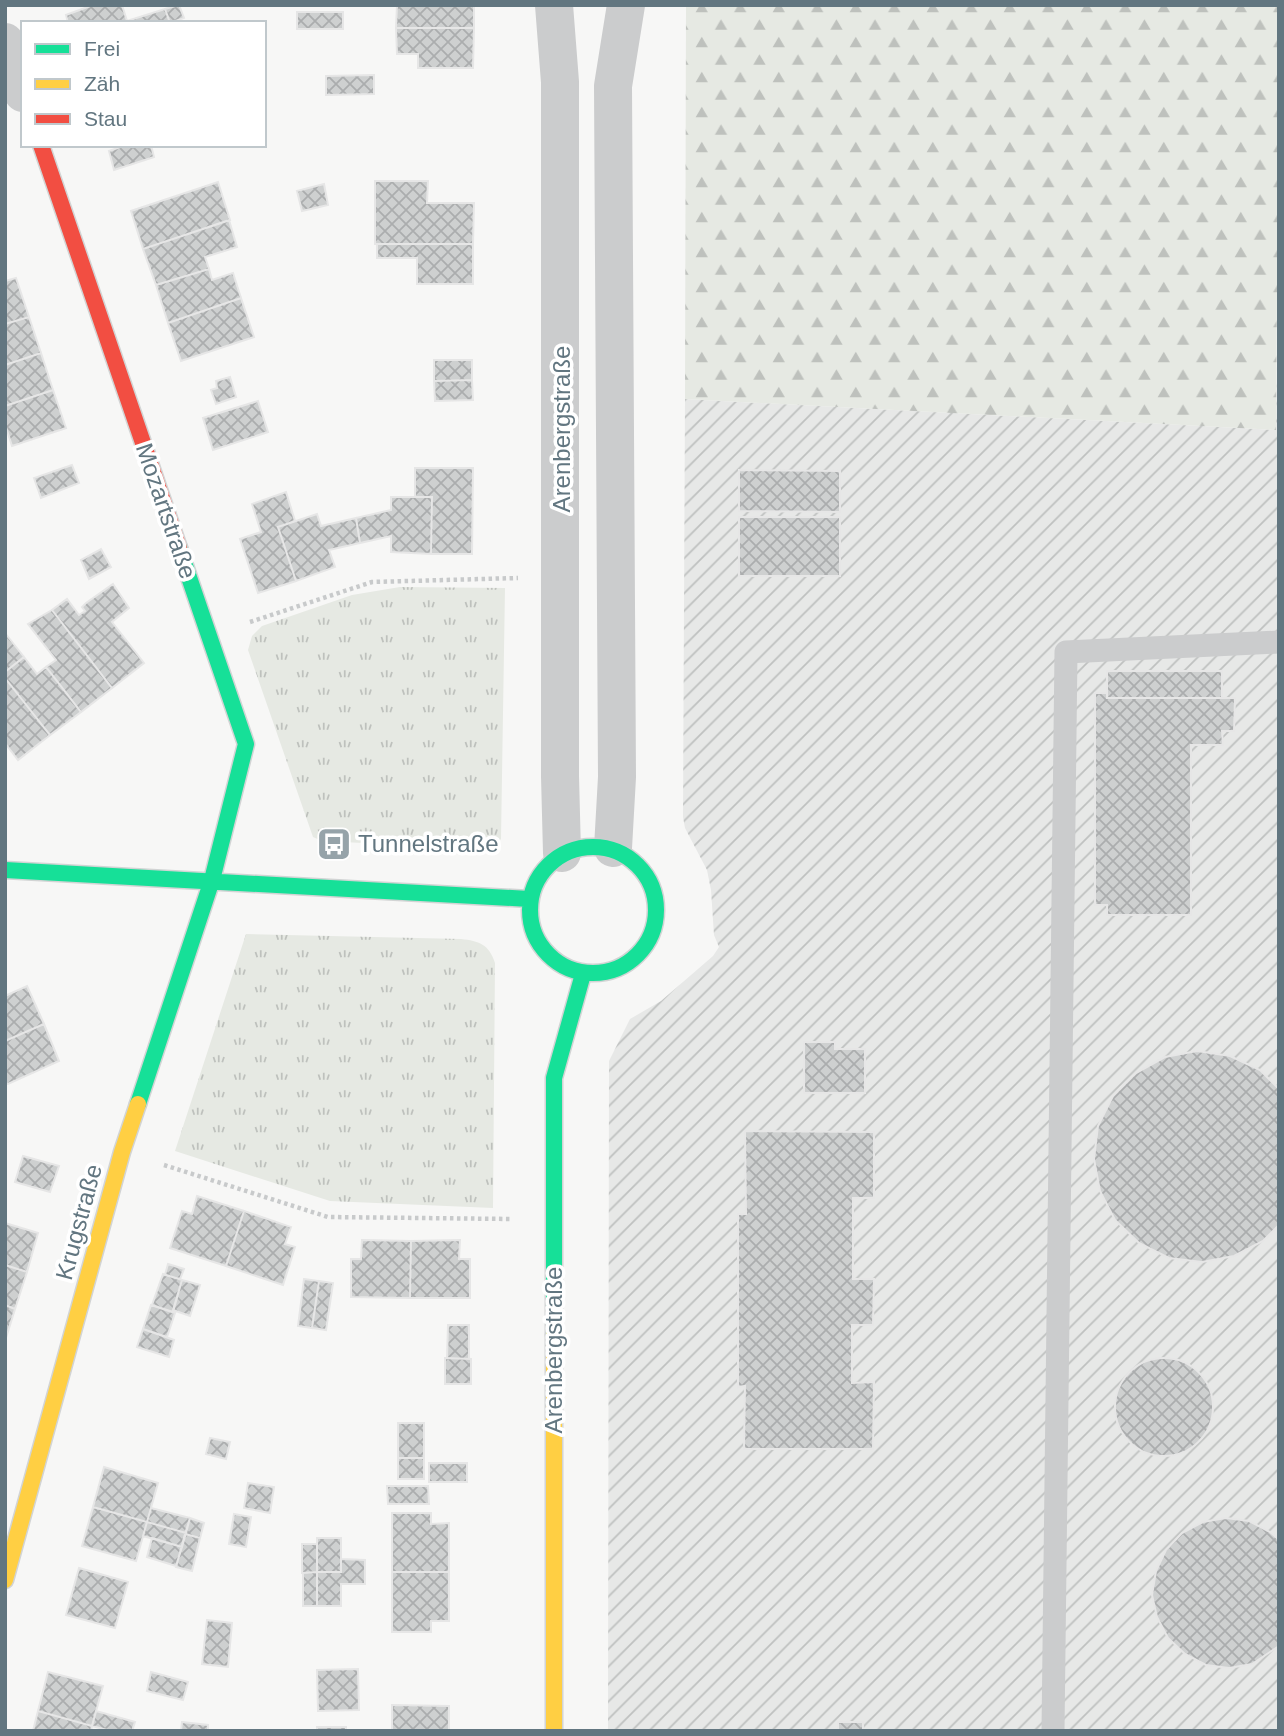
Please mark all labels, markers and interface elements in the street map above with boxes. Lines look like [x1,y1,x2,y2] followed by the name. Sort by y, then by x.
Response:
[21,21,266,147] legend
[84,37,120,60] text: Frei
[84,72,120,95] text: Zäh
[84,107,127,130] text: Stau
[548,346,575,512] street label: Arenbergstraße
[131,440,202,582] street label: Mozartstraße
[315,825,353,863] bus stop icon: Tunnelstraße
[358,830,499,857] place label: Tunnelstraße
[50,1161,107,1283] street label: Krugstraße
[540,1267,567,1433] street label: Arenbergstraße

